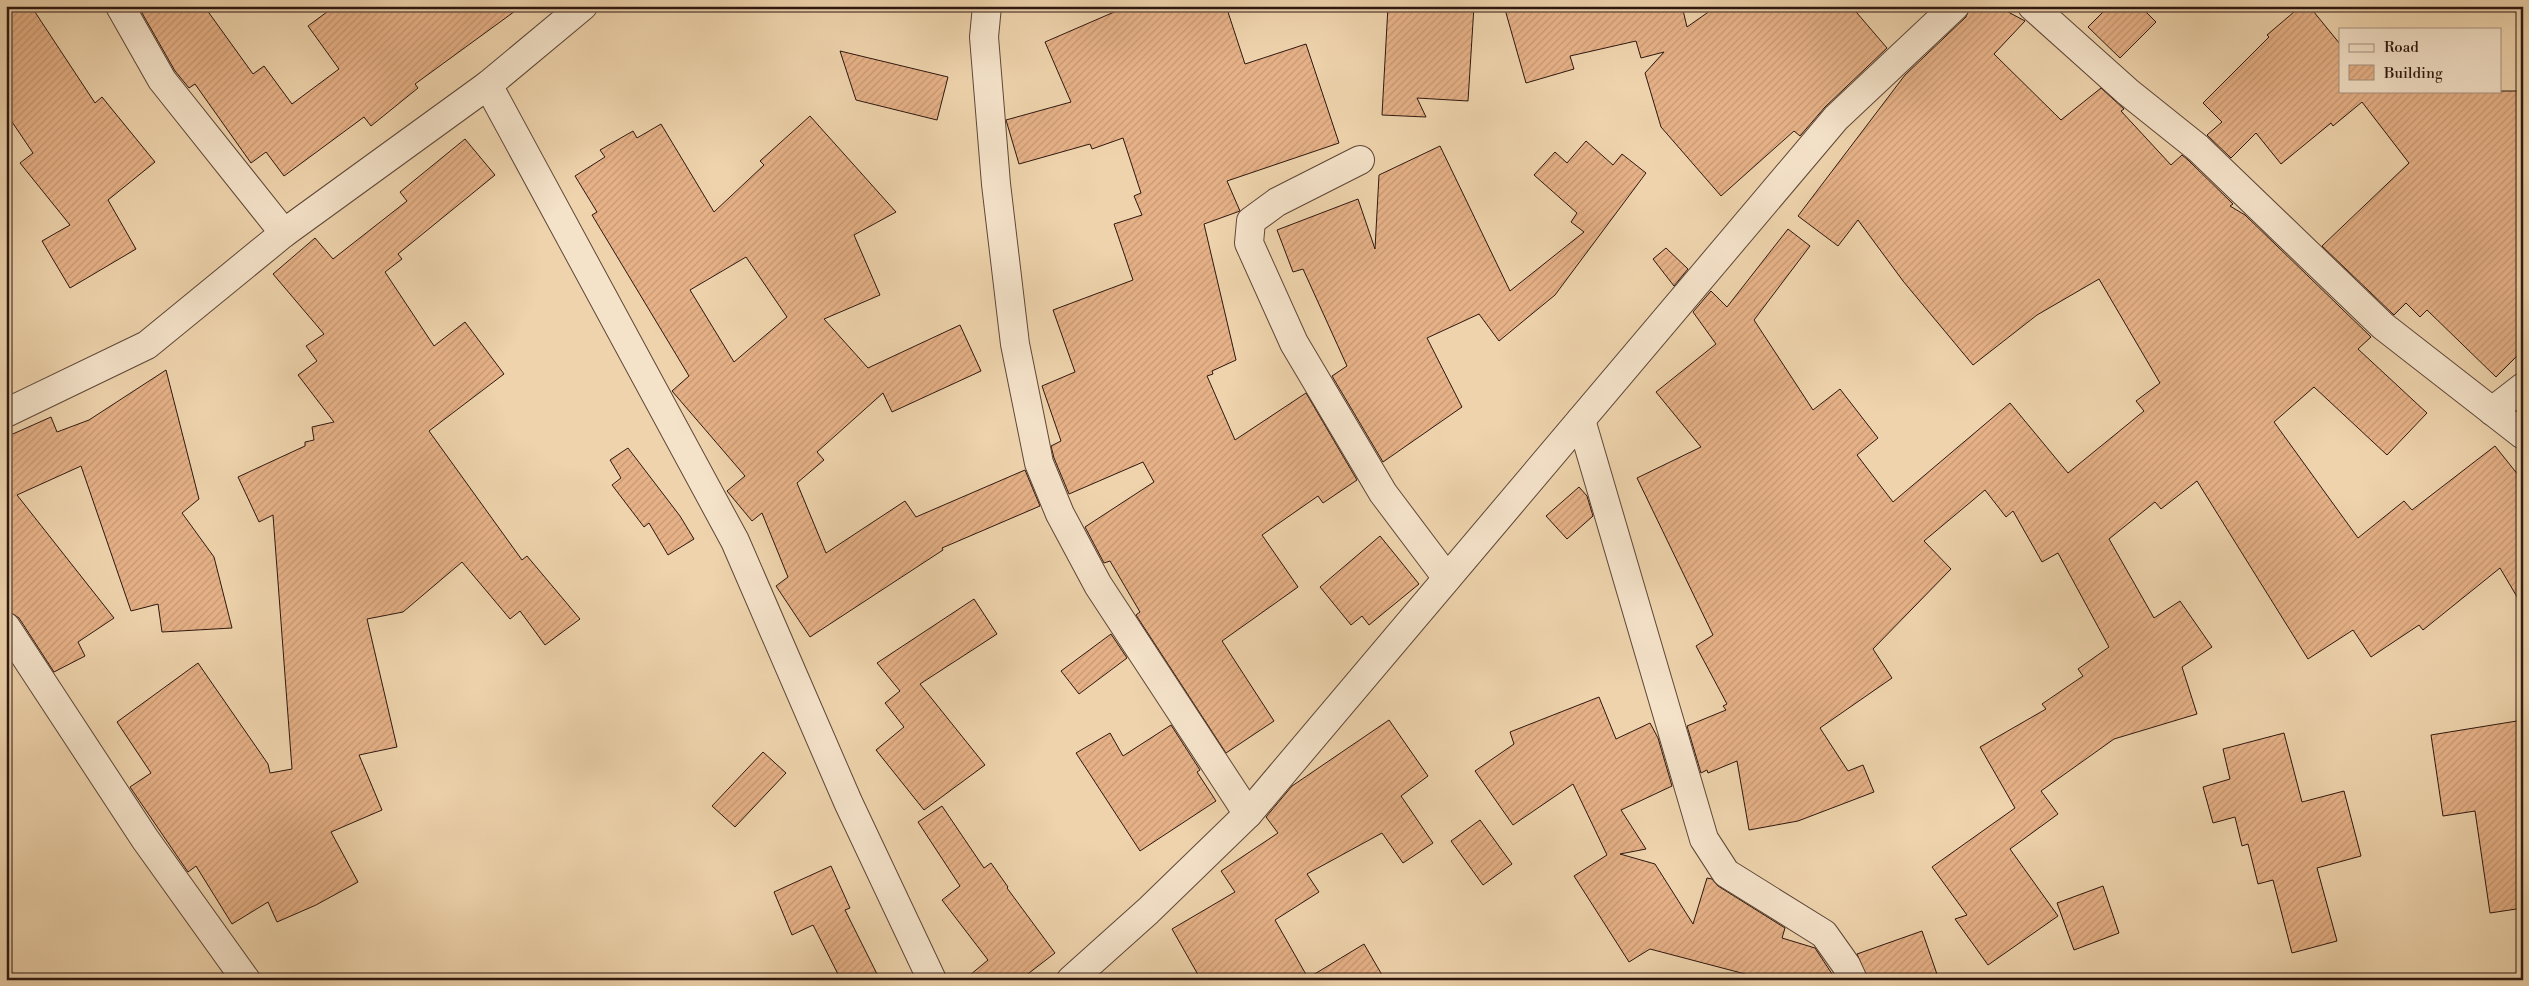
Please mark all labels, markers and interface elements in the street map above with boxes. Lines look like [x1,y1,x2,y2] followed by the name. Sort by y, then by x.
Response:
[2339,28,2502,92] legend
[2384,38,2419,57] text: Road
[2383,64,2443,83] text: Building

